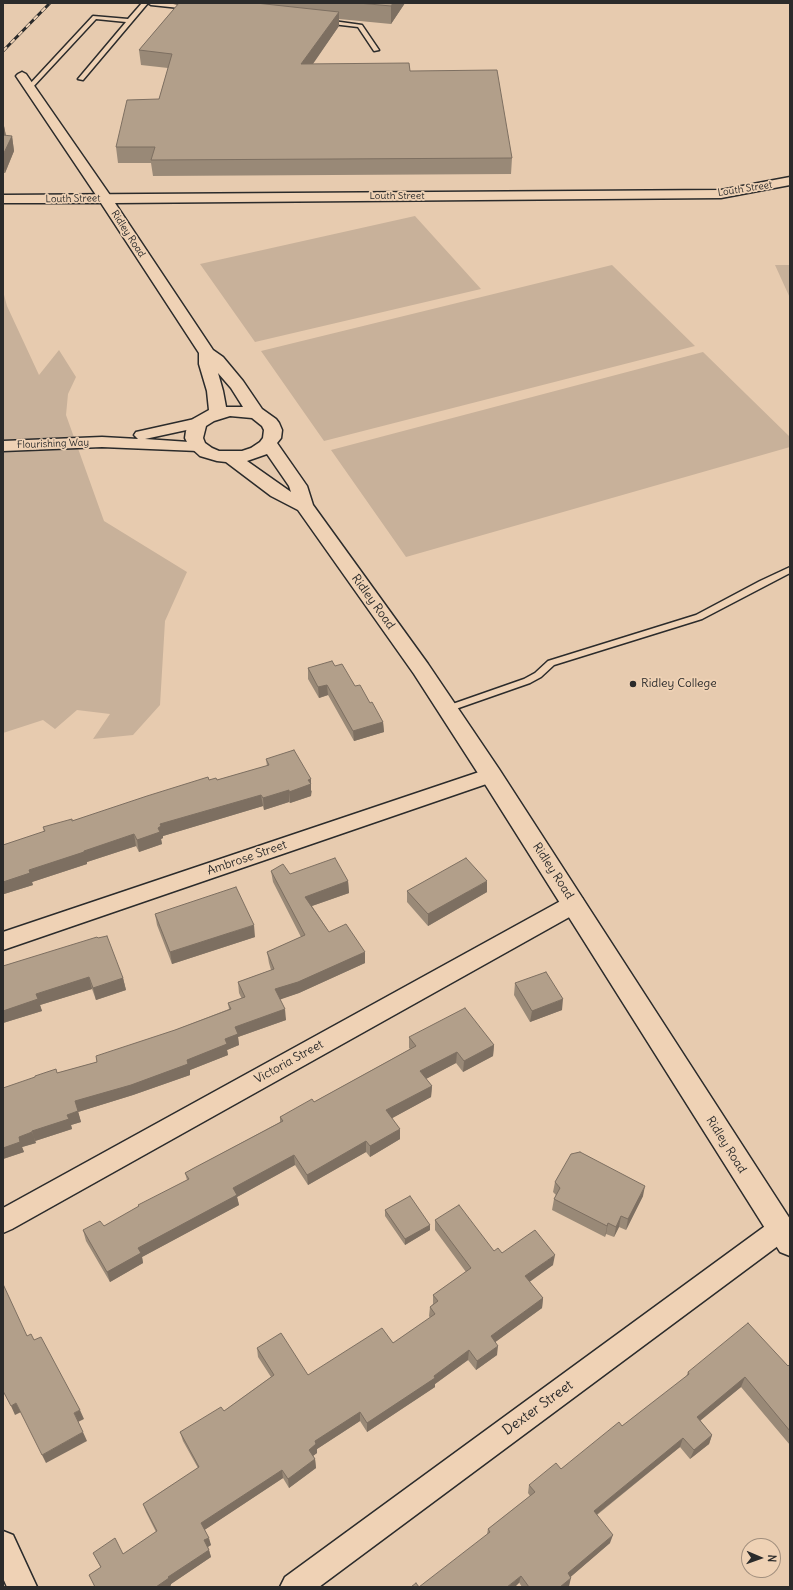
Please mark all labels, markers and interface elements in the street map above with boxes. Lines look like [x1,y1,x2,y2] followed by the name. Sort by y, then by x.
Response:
[717,179,773,199] street label: Louth Street
[370,190,424,202] street label: Louth Street
[45,193,101,205] street label: Louth Street
[108,208,148,260] street label: Ridley Road
[17,437,89,451] street label: Flourishing Way
[348,572,398,632] street label: Ridley Road
[641,677,717,691] place label: Ridley College
[628,679,638,689] marker: Ridley College
[205,838,289,878] street label: Ambrose Street
[529,840,577,902] street label: Ridley Road
[252,1037,326,1087] street label: Victoria Street
[703,1114,749,1176] street label: Ridley Road
[500,1377,576,1439] street label: Dexter Street
[741,1538,781,1578] north arrow
[765,1554,779,1562] text: N

